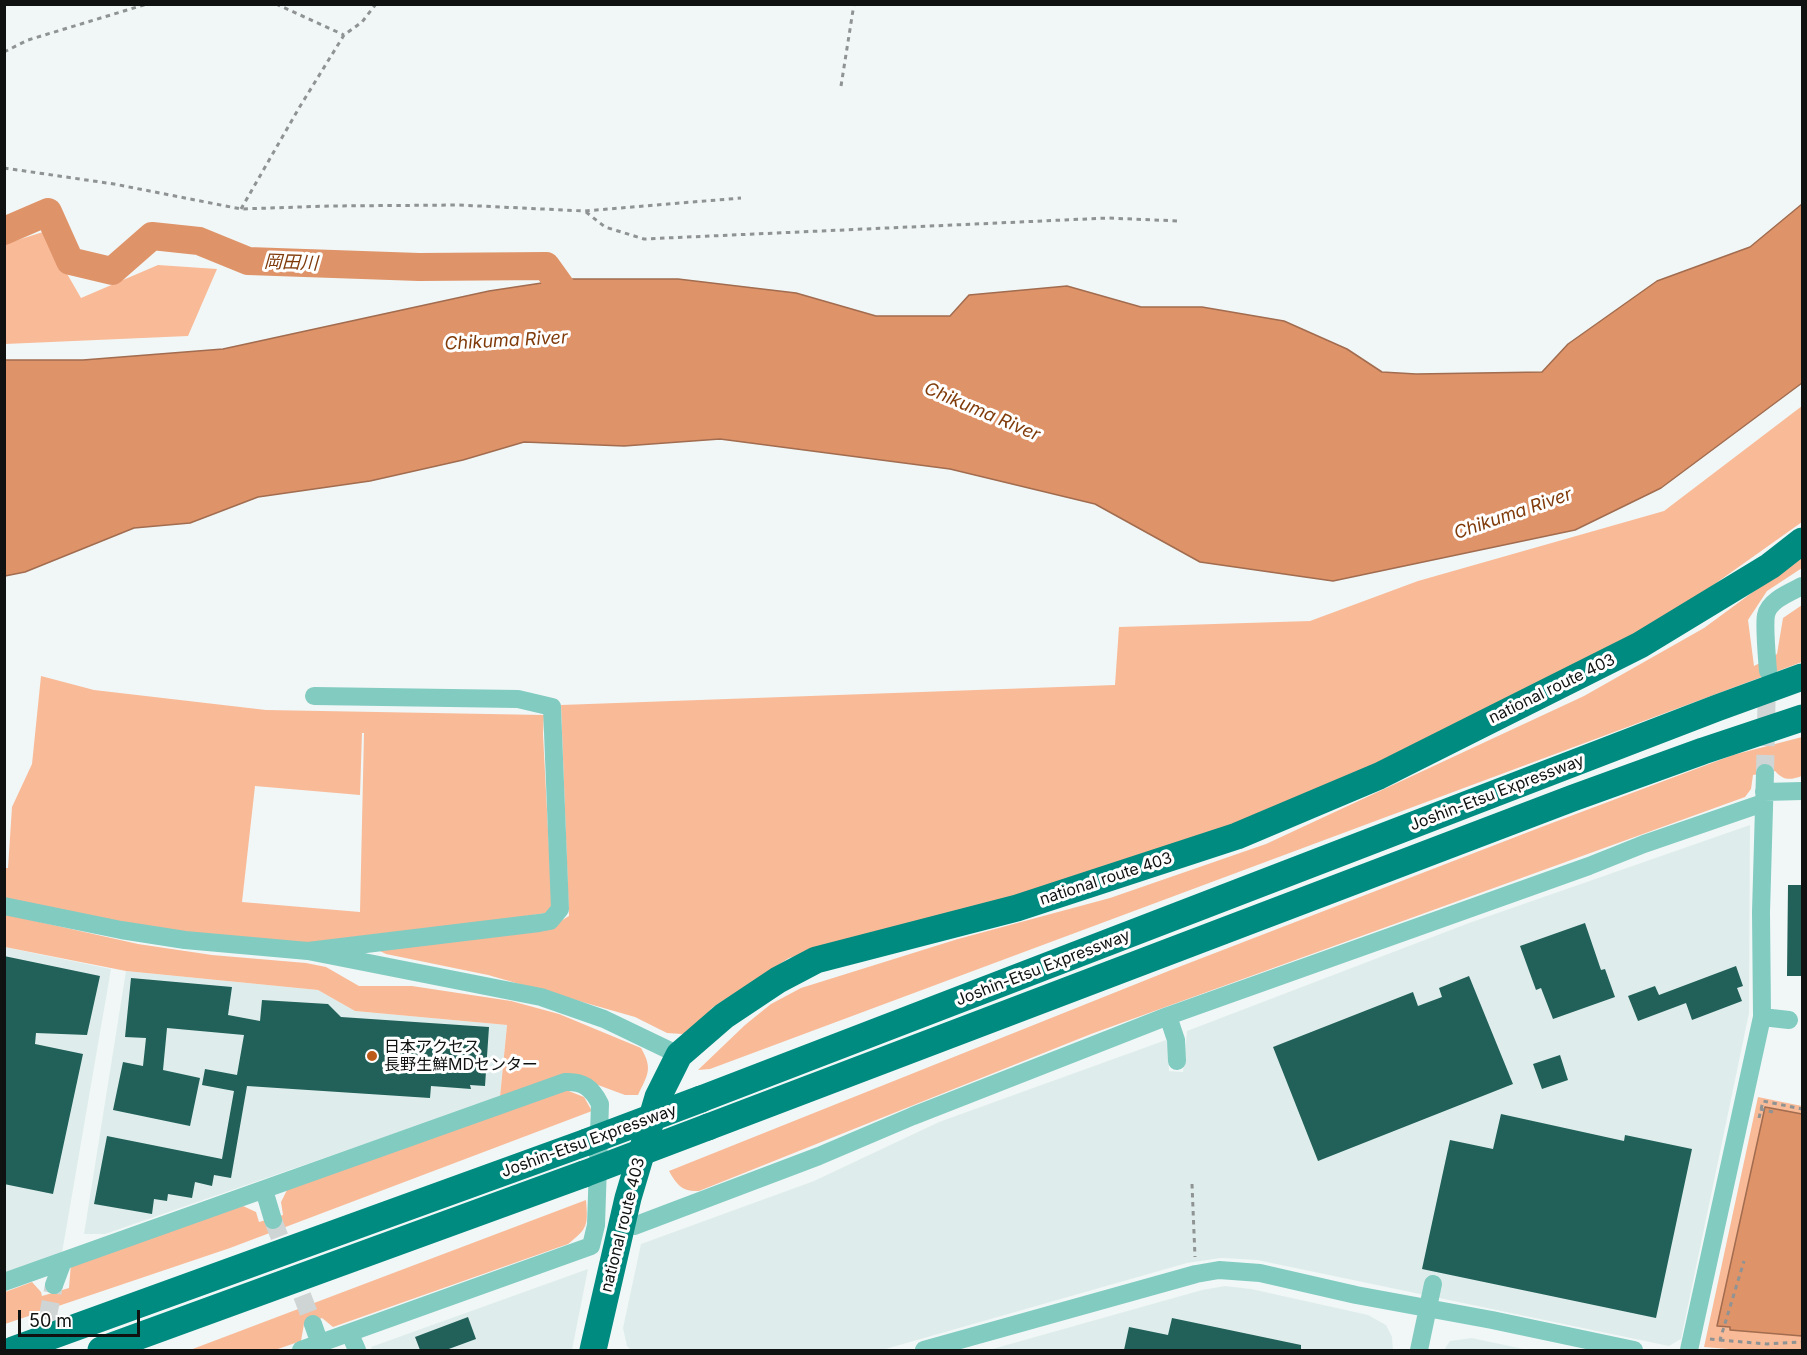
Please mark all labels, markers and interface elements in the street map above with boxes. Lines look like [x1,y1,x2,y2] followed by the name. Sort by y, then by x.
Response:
[264,251,318,275] water label: 岡田川
[444,327,568,355] water label: Chikuma River
[921,378,1043,446] water label: Chikuma River
[1451,484,1575,544] water label: Chikuma River
[1486,650,1618,728] street label: national route 403
[1407,751,1587,835] street label: Joshin-Etsu Expressway
[1037,849,1175,909] street label: national route 403
[953,926,1133,1010] street label: Joshin-Etsu Expressway
[384,1037,538,1075] place label: 日本アクセス 長野生鮮MDセンター
[365,1049,379,1063] marker: 日本アクセス 長野生鮮MDセンター
[499,1100,679,1182] street label: Joshin-Etsu Expressway
[597,1156,649,1294] street label: national route 403
[21,1298,142,1336] scale bar
[29,1310,72,1331] text: 50 m

